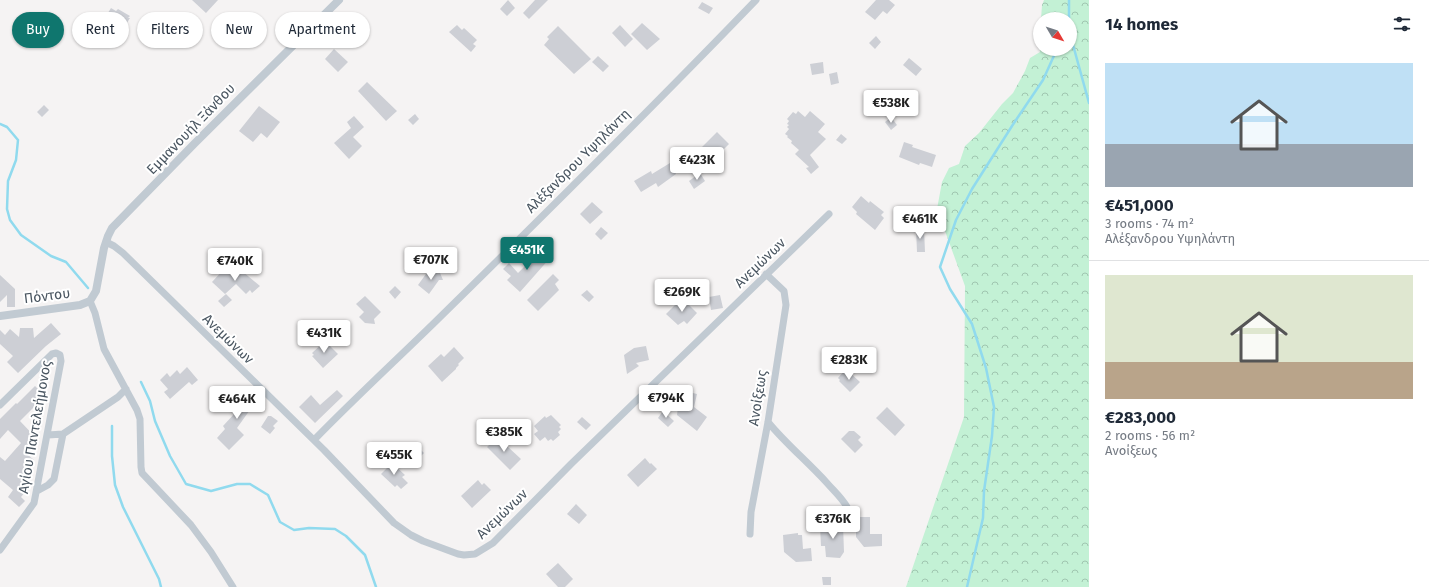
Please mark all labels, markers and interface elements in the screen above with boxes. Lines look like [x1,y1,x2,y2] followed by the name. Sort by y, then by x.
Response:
[12,12,64,48] chip: Buy
[72,12,129,48] chip: Rent
[137,12,203,48] chip: Filters
[211,12,267,48] chip: New
[275,12,370,48] chip: Apartment
[1033,12,1077,56] north arrow
[1033,12,1077,56] map controls
[1391,13,1413,35] icon: filters
[1105,14,1178,35] text: 14 homes
[143,80,239,178] street label: Εμμανουήλ Ξάνθου
[1223,89,1295,161] icon: home
[863,90,919,124] pin: €538K
[872,95,910,110] text: €538K
[522,105,634,217] street label: Αλέξανδρου Υψηλάντη
[669,147,725,181] pin: €423K
[679,152,715,167] text: €423K
[1105,195,1174,216] text: €451,000
[892,206,948,240] pin: €461K
[902,211,938,226] text: €461K
[1105,216,1194,231] text: 3 rooms · 74 m²
[1105,231,1235,246] text: Αλέξανδρου Υψηλάντη
[731,234,789,292] street label: Ανεμώνων
[499,237,555,271] pin: €451K
[510,242,544,257] text: €451K
[403,247,459,281] pin: €707K
[207,248,263,282] pin: €740K
[413,252,449,267] text: €707K
[217,253,253,268] text: €740K
[654,279,710,313] pin: €269K
[664,284,700,299] text: €269K
[23,285,71,307] street label: Πόντου
[1223,301,1295,373] icon: home
[199,310,257,368] street label: Ανεμώνων
[296,320,352,354] pin: €431K
[306,325,342,340] text: €431K
[821,347,877,381] pin: €283K
[831,352,867,367] text: €283K
[15,359,55,495] street label: Αγίου Παντελεήμονος
[745,368,771,427] street label: Ανοίξεως
[638,385,694,419] pin: €794K
[209,386,265,420] pin: €464K
[648,390,684,405] text: €794K
[218,391,256,406] text: €464K
[1105,407,1176,428] text: €283,000
[476,419,532,453] pin: €385K
[485,424,523,439] text: €385K
[1105,428,1195,443] text: 2 rooms · 56 m²
[366,442,422,476] pin: €455K
[1105,443,1157,458] text: Ανοίξεως
[376,447,412,462] text: €455K
[473,485,531,543] street label: Ανεμώνων
[805,506,861,540] pin: €376K
[815,511,851,526] text: €376K

